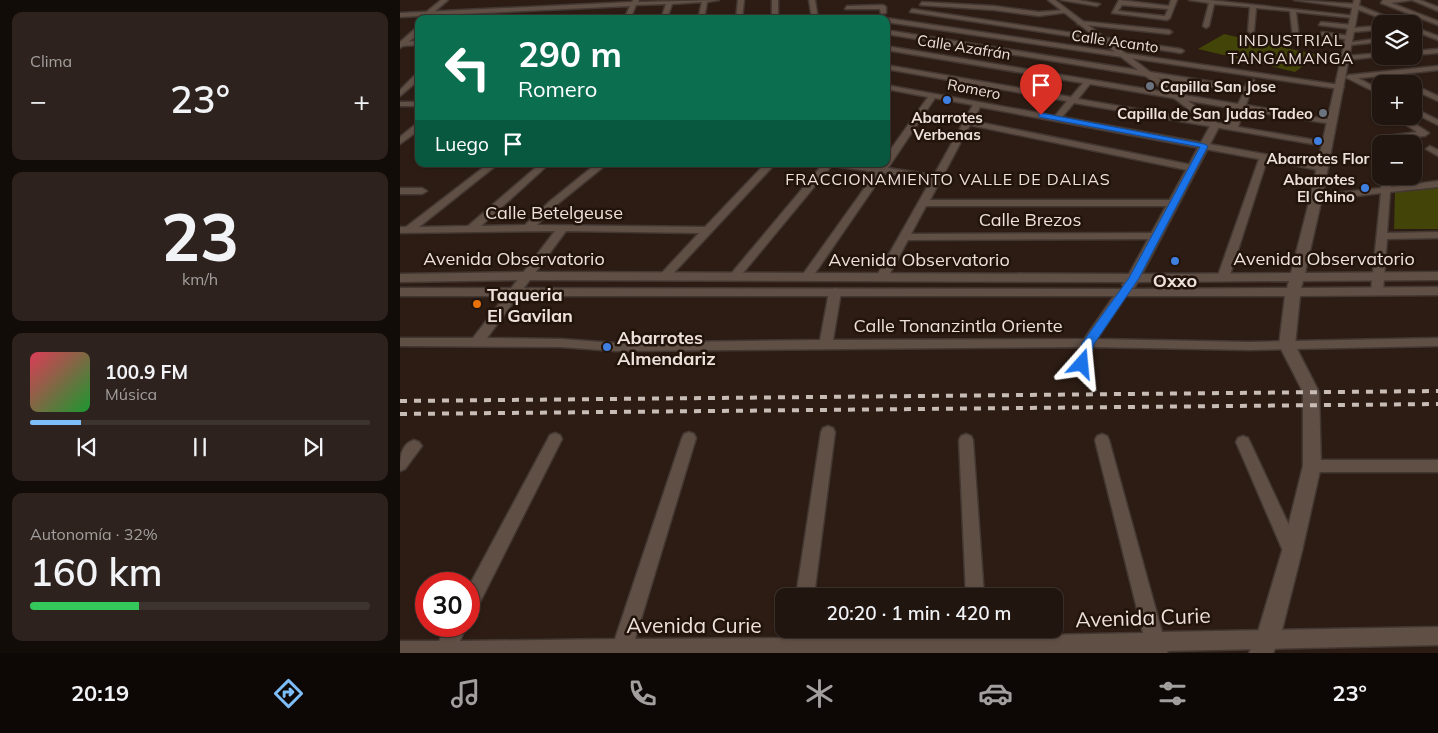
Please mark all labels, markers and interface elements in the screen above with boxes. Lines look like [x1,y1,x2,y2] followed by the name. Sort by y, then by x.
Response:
[1372,15,1422,185] map controls
[1372,15,1422,65] button: layers
[1070,25,1160,57] street label: Calle Acanto
[916,30,1012,64] street label: Calle Azafrán
[1228,30,1354,68] district label: INDUSTRIAL TANGAMANGA
[518,32,622,76] text: 290 m
[435,35,500,100] icon: left
[30,51,72,71] text: Clima
[1020,64,1062,115] pin
[1027,71,1055,99] icon: arrive
[170,75,230,123] text: 23°
[518,75,597,103] text: Romero
[946,75,1002,103] street label: Romero
[1372,75,1422,125] button: +
[1160,77,1276,96] place label: Capilla San Jose
[1144,80,1156,92] marker: Capilla San Jose
[30,83,47,118] text: −
[353,83,370,118] text: +
[941,94,953,106] marker: Abarrotes Verbenas
[1117,104,1313,123] place label: Capilla de San Judas Tadeo
[1317,107,1329,119] marker: Capilla de San Judas Tadeo
[911,108,983,144] place label: Abarrotes Verbenas
[499,130,527,158] icon: arrive
[435,132,489,156] text: Luego
[1312,135,1324,147] marker: Abarrotes Flor
[1372,135,1422,185] button: −
[1266,149,1370,168] place label: Abarrotes Flor
[785,169,1111,189] district label: FRACCIONAMIENTO VALLE DE DALIAS
[1283,170,1355,206] place label: Abarrotes El Chino
[1359,182,1371,194] marker: Abarrotes El Chino
[161,196,239,277] text: 23
[485,201,623,224] street label: Calle Betelgeuse
[979,208,1081,231] street label: Calle Brezos
[423,247,605,270] street label: Avenida Observatorio
[1233,247,1415,270] street label: Avenida Observatorio
[828,248,1010,271] street label: Avenida Observatorio
[1169,255,1181,267] marker: Oxxo
[182,269,218,289] text: km/h
[1153,269,1197,292] place label: Oxxo
[487,283,573,327] place label: Taqueria El Gavilan
[471,298,483,310] marker: Taqueria El Gavilan
[854,314,1062,337] street label: Calle Tonanzintla Oriente
[617,326,716,370] place label: Abarrotes Almendariz
[1055,337,1107,389] position arrow
[601,341,613,353] marker: Abarrotes Almendariz
[105,360,188,384] text: 100.9 FM
[105,384,157,404] text: Música
[73,433,101,461] icon: previous
[186,433,214,461] icon: pause
[299,433,327,461] icon: next
[30,524,158,544] text: Autonomía · 32%
[30,548,163,596] text: 160 km
[415,572,480,637] speed limit sign: 30
[826,601,1012,625] text: 20:20 · 1 min · 420 m
[1075,602,1211,632] street label: Avenida Curie
[626,612,762,638] street label: Avenida Curie
[271,676,306,711] icon: directions
[448,676,483,711] icon: music
[625,676,660,711] icon: phone
[802,676,837,711] icon: climate
[978,676,1013,711] icon: car
[1155,676,1190,711] icon: filters
[71,679,129,707] text: 20:19
[1332,679,1367,707] text: 23°

